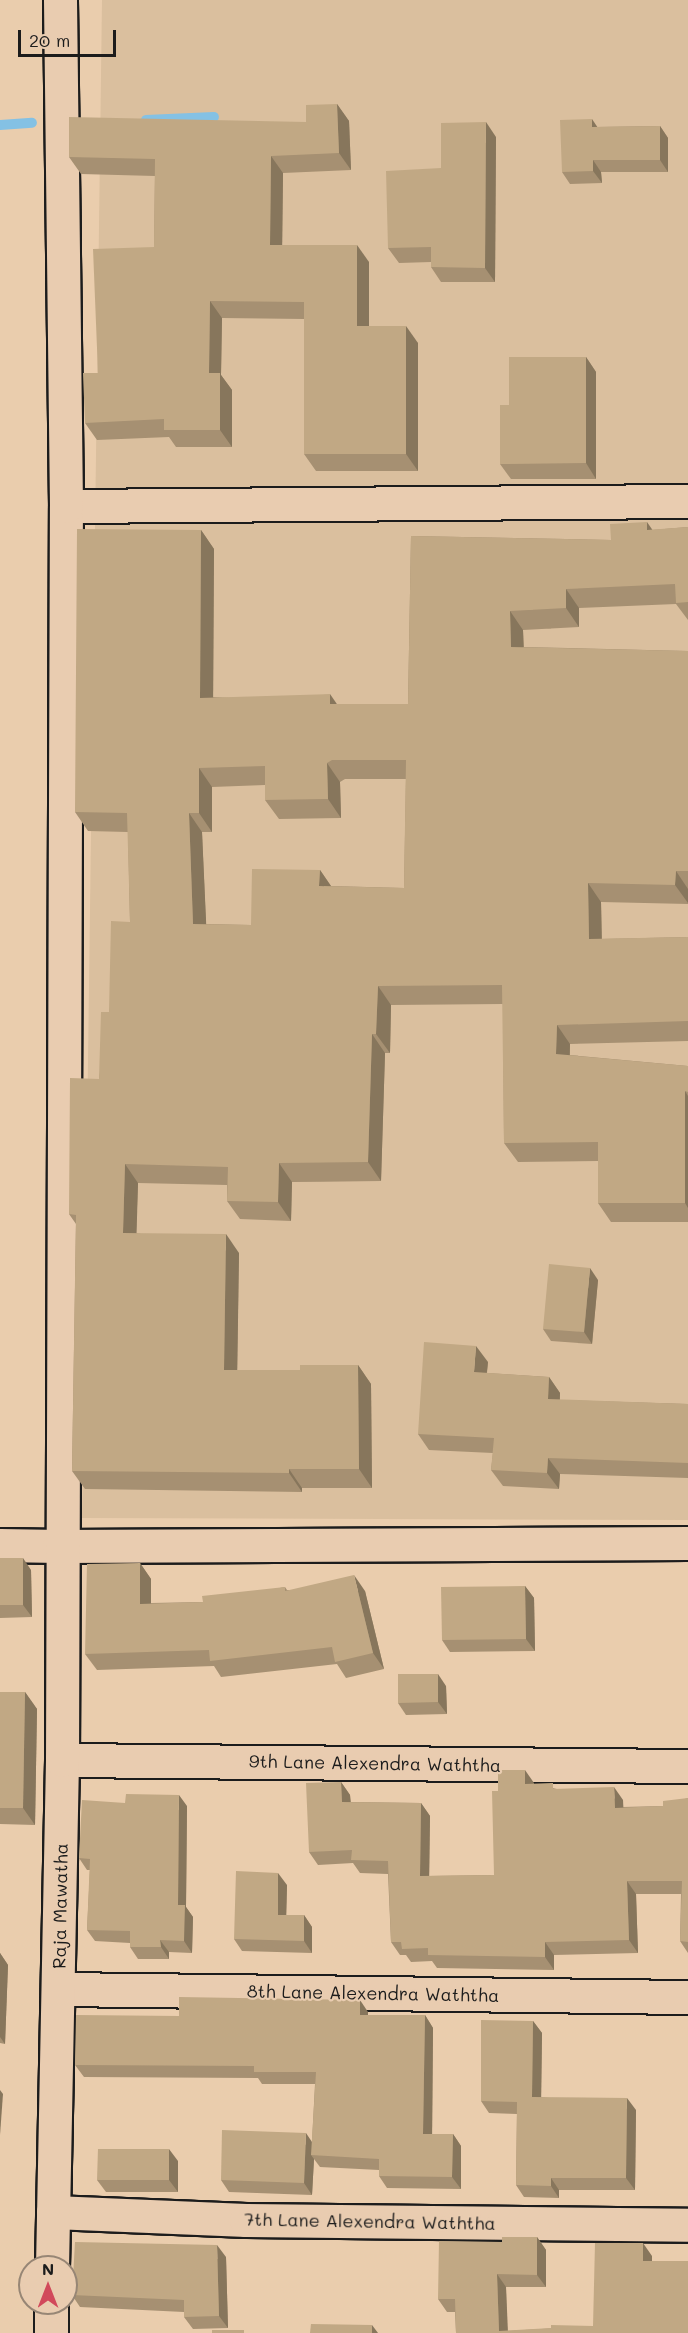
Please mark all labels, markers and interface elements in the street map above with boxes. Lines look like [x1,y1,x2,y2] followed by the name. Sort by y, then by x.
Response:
[21,18,118,56] scale bar
[29,28,70,52] text: 20 m
[249,1750,501,1776] street label: 9th Lane Alexendra Waththa
[48,1843,72,1969] street label: Raja Mawatha
[247,1980,499,2006] street label: 8th Lane Alexendra Waththa
[244,2208,496,2234] street label: 7th Lane Alexendra Waththa
[18,2255,78,2315] north arrow
[42,2258,54,2279] text: N

